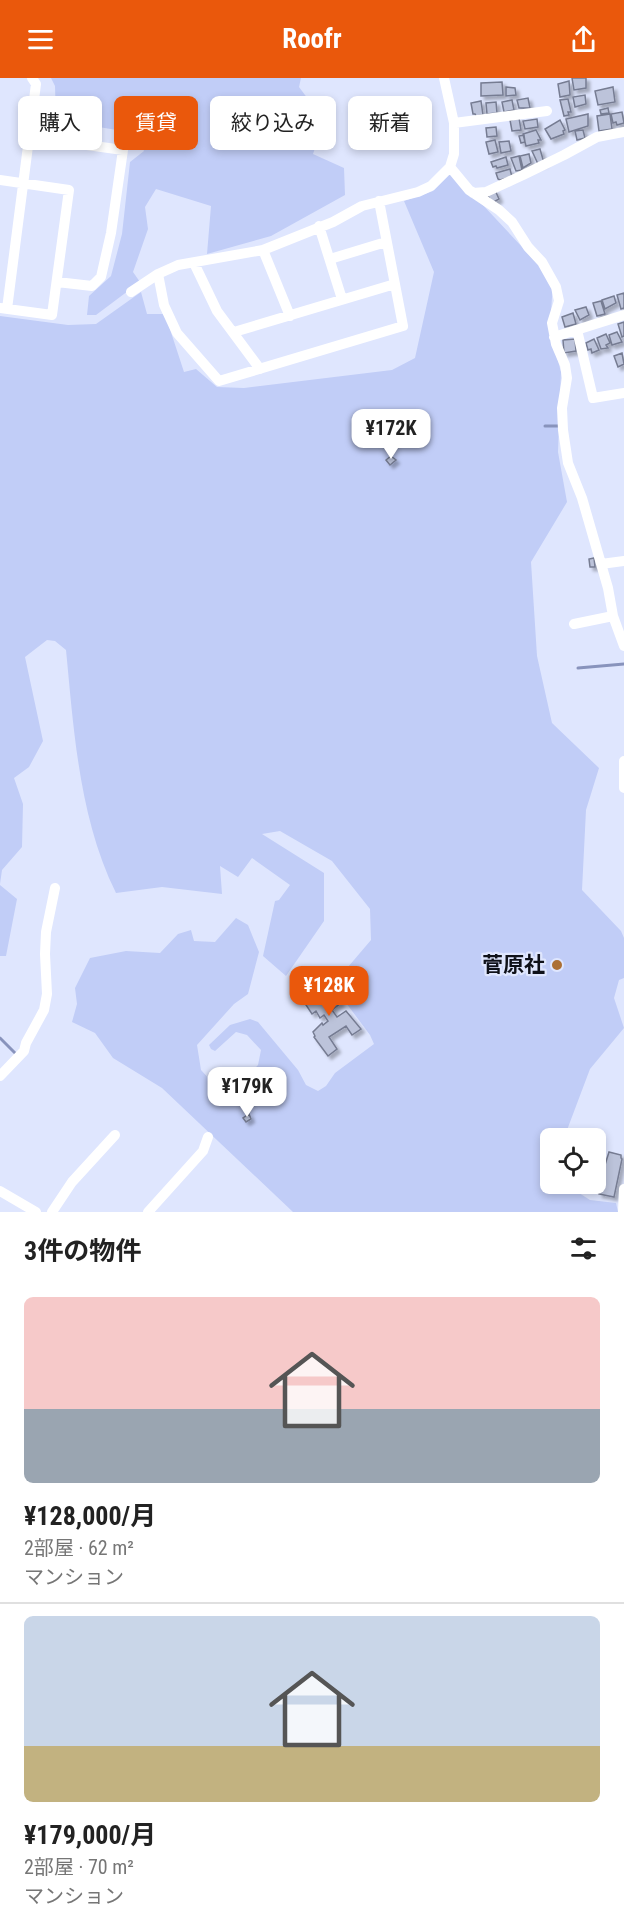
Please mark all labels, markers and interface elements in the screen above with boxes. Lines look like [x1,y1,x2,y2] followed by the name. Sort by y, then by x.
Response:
[24,23,57,56] icon: menu
[282,23,342,55] text: Roofr
[567,23,600,56] icon: share
[18,96,102,150] chip: 購入
[114,96,198,150] chip: 賃貸
[210,96,336,150] chip: 絞り込み
[348,96,432,150] chip: 新着
[349,409,433,460] pin: ¥172K
[366,416,416,440] text: ¥172K
[482,953,545,977] place label: 菅原社
[550,958,564,972] marker: 菅原社
[287,966,371,1017] pin: ¥128K
[304,973,354,997] text: ¥128K
[205,1067,289,1118] pin: ¥179K
[222,1074,272,1098] text: ¥179K
[540,1128,606,1194] map controls
[540,1128,606,1194] button: locate
[567,1232,600,1265] icon: filters
[24,1236,141,1266] text: 3件の物件
[258,1336,366,1444] icon: home
[24,1501,156,1531] text: ¥128,000/月
[24,1536,134,1560] text: 2部屋 · 62 m²
[24,1565,124,1589] text: マンション
[258,1655,366,1763] icon: home
[24,1820,156,1850] text: ¥179,000/月
[24,1855,134,1879] text: 2部屋 · 70 m²
[24,1884,124,1908] text: マンション

